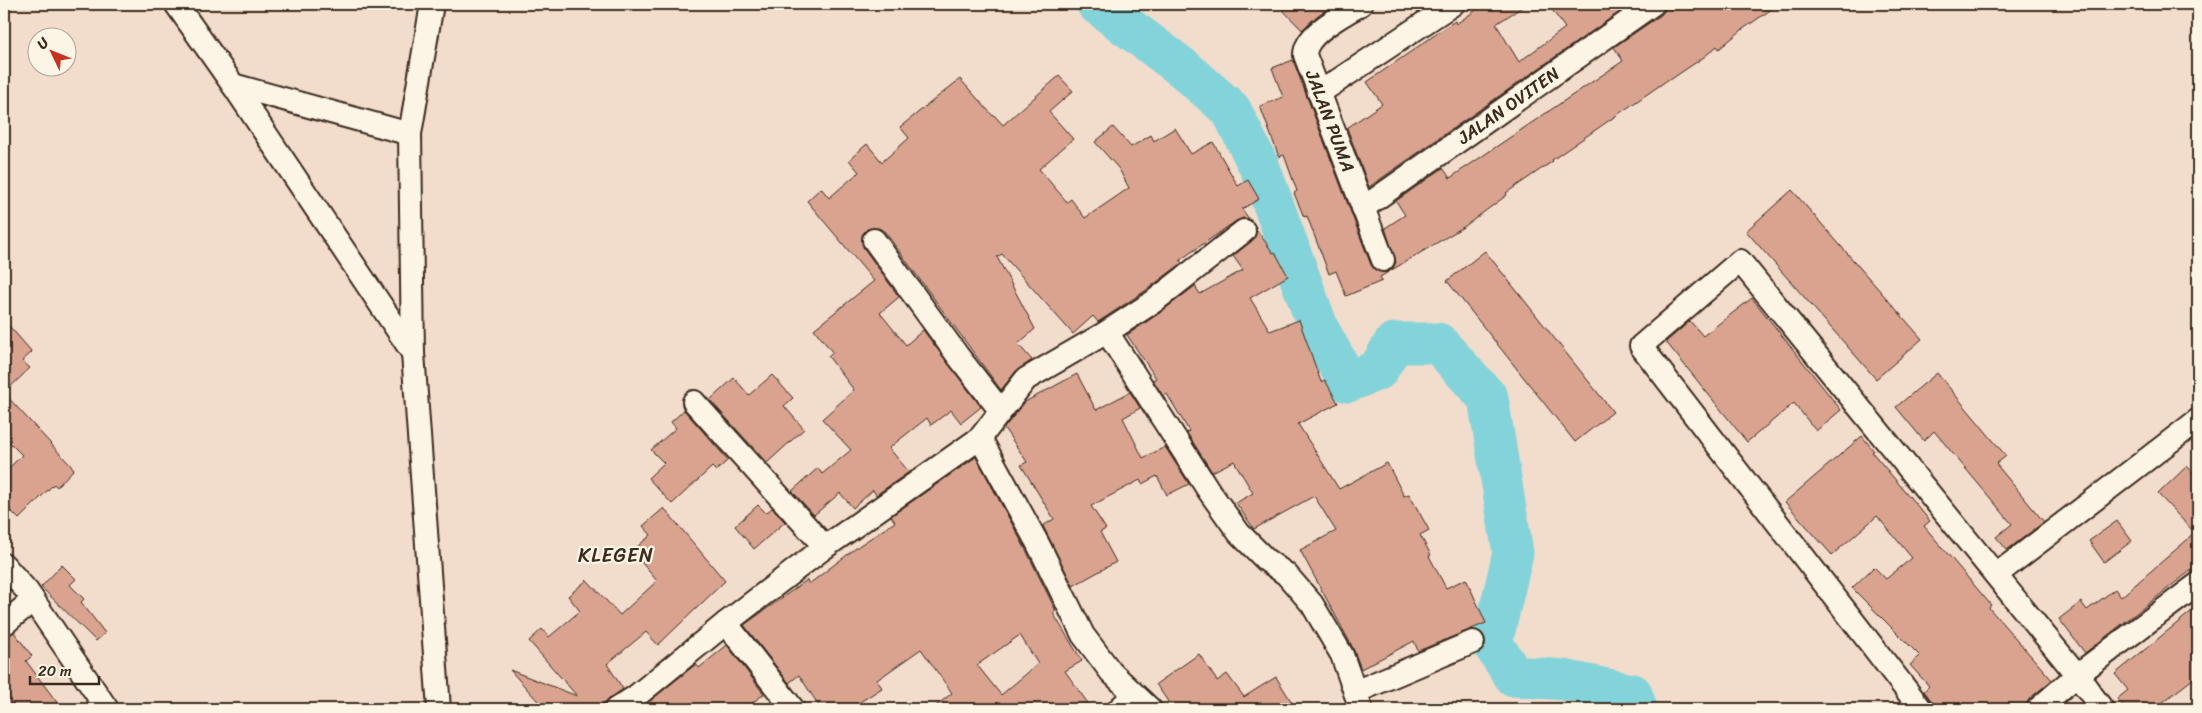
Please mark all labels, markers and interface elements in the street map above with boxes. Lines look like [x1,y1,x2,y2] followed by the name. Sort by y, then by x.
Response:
[28,28,78,78] north arrow
[31,31,56,55] text: U
[1450,58,1567,154] street label: JALAN OVITEN
[1296,64,1364,177] street label: JALAN PUMA
[578,538,654,573] district label: KLEGEN
[30,653,99,685] scale bar
[38,658,72,684] text: 20 m

